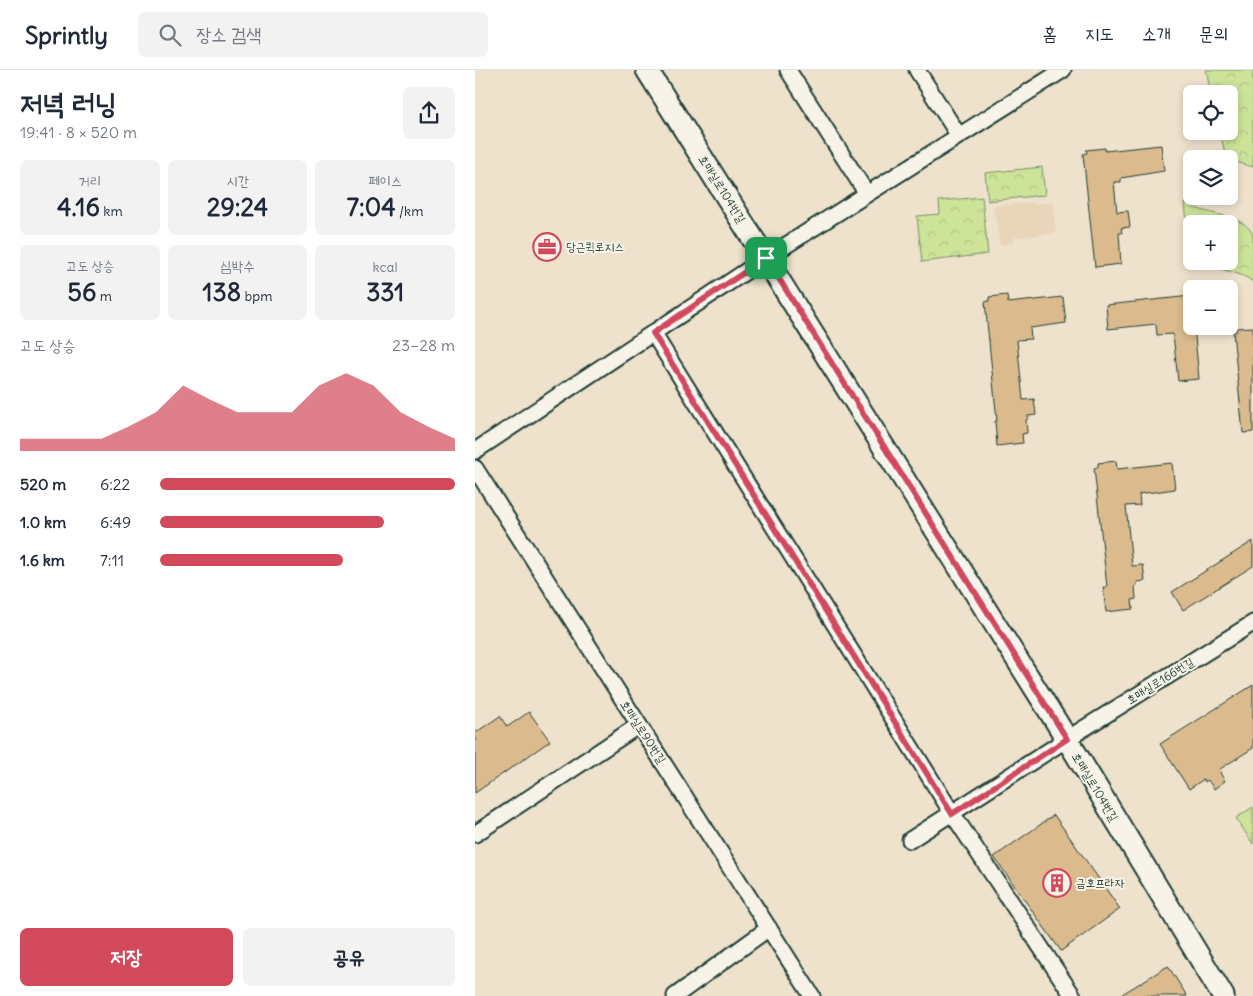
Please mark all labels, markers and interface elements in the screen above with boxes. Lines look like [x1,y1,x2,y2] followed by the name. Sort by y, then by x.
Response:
[138,12,488,57] search box
[25,20,108,50] text: Sprintly
[156,21,184,49] icon: search
[196,22,262,46] text: 장소 검색
[1043,22,1057,45] text: 홈
[1085,22,1114,45] text: 지도
[1142,22,1171,45] text: 소개
[1199,22,1228,45] text: 문의
[20,85,117,121] text: 저녁 러닝
[1183,85,1238,335] map controls
[1183,85,1238,140] button: locate
[403,87,455,139] button: share
[20,122,137,142] text: 19:41 · 8 × 520 m
[1183,150,1238,205] button: layers
[696,152,750,226] street label: 호매실로104번길
[79,172,101,190] text: 거리
[226,172,249,190] text: 시간
[368,172,402,190] text: 페이스
[57,191,100,223] text: 4.16
[207,191,268,223] text: 29:24
[347,191,396,223] text: 7:04
[100,202,123,220] text: km
[396,202,423,220] text: /km
[1183,215,1238,270] button: +
[532,232,562,262] office icon: 당근퀵로지스
[745,237,787,279] pin
[566,239,624,254] place label: 당근퀵로지스
[752,244,780,272] icon: arrive
[66,257,114,275] text: 고도 상승
[221,257,254,275] text: 심박수
[373,258,398,276] text: kcal
[68,276,96,308] text: 56
[203,276,241,308] text: 138
[366,276,404,308] text: 331
[1183,280,1238,335] button: −
[96,287,112,305] text: m
[241,287,272,305] text: bpm
[20,335,75,355] text: 고도 상승
[392,335,455,355] text: 23–28 m
[20,474,66,494] text: 520 m
[100,474,130,494] text: 6:22
[20,512,66,532] text: 1.0 km
[100,512,131,532] text: 6:49
[20,550,65,570] text: 1.6 km
[100,550,124,570] text: 7:11
[1123,654,1196,707] street label: 호매실로166번길
[617,697,670,767] street label: 호매실로90번길
[1069,750,1122,824] street label: 호매실로104번길
[1042,868,1072,898] building icon: 금호프라자
[1076,875,1125,890] place label: 금호프라자
[20,928,233,986] button: 저장
[243,928,455,986] button: 공유

